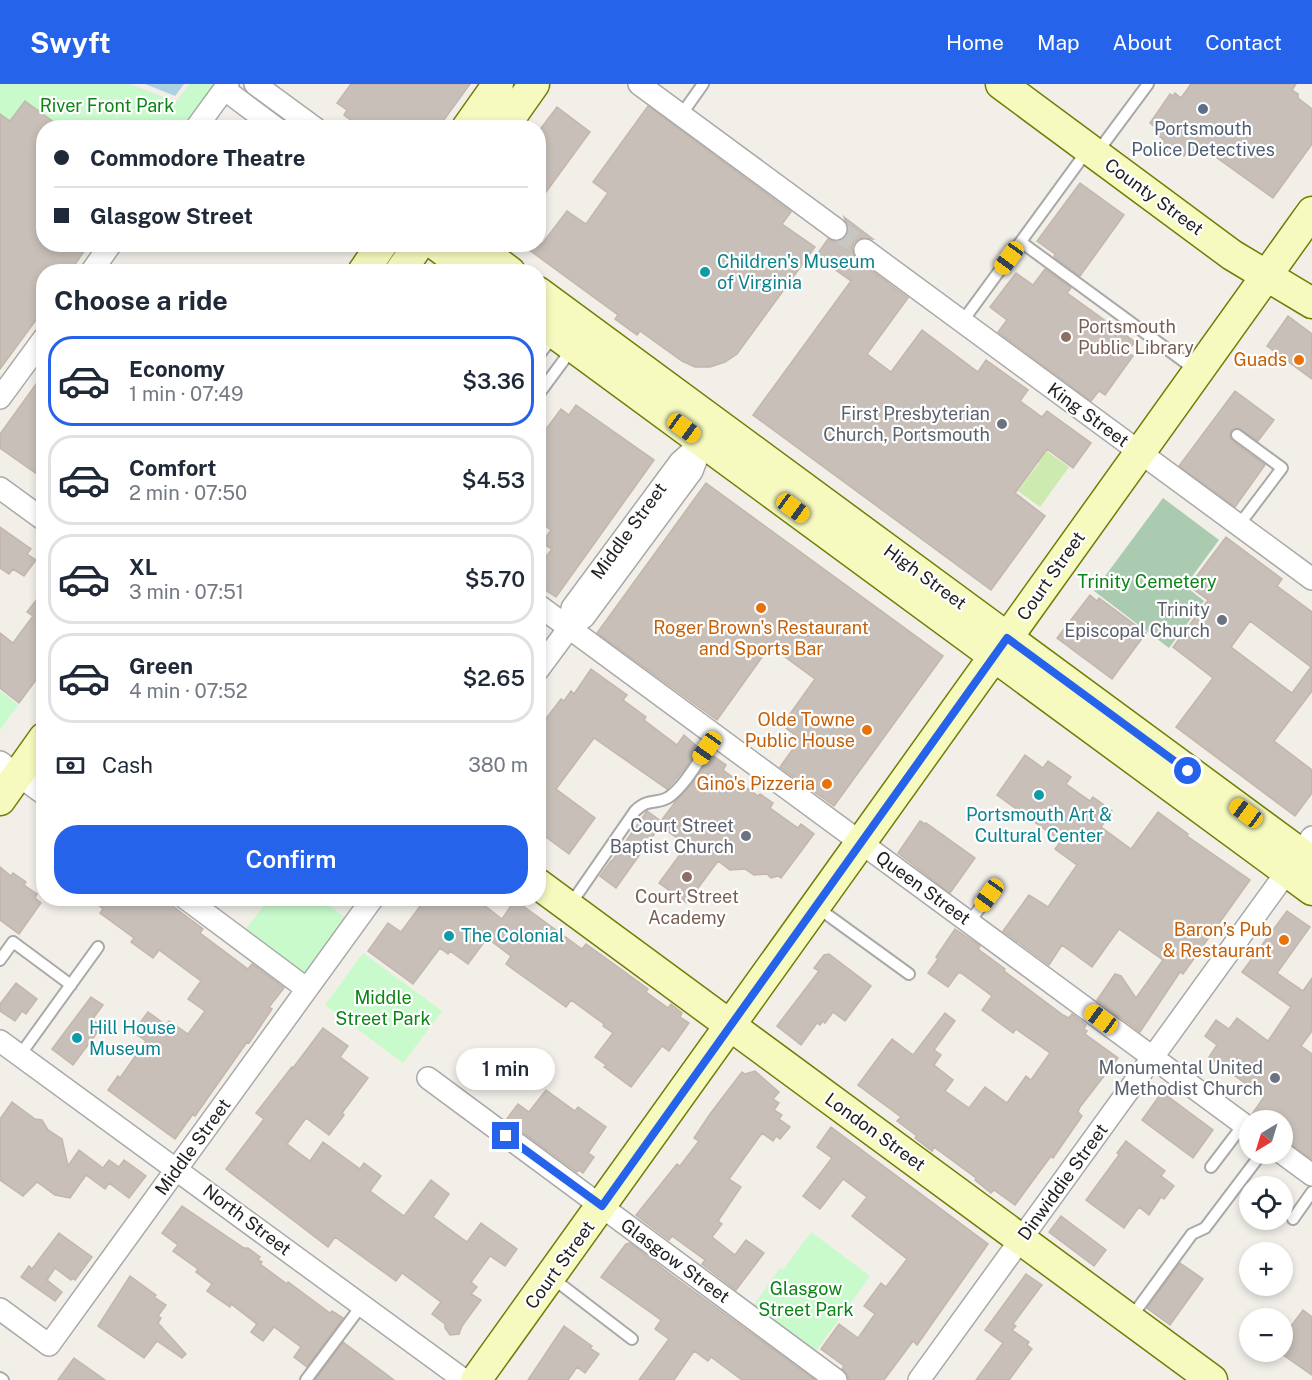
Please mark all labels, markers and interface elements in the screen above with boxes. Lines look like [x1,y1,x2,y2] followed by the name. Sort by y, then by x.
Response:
[30,26,111,59] text: Swyft
[946,30,1004,55] text: Home
[1037,30,1080,55] text: Map
[1113,30,1172,55] text: About
[1205,30,1282,55] text: Contact
[40,95,174,116] park label: River Front Park
[1196,102,1210,116] marker: Portsmouth Police Detectives
[1131,118,1275,160] place label: Portsmouth Police Detectives
[90,145,305,171] text: Commodore Theatre
[1101,154,1208,239] street label: County Street
[90,203,253,229] text: Glasgow Street
[991,238,1027,278] car
[717,251,875,293] place label: Children's Museum of Virginia
[698,265,712,279] marker: Children's Museum of Virginia
[54,284,228,316] text: Choose a ride
[1078,316,1194,358] place label: Portsmouth Public Library
[1059,330,1073,344] marker: Portsmouth Public Library
[1234,349,1287,370] place label: Guads
[1292,353,1306,367] marker: Guads
[57,354,111,408] icon: car
[129,356,225,382] text: Economy
[462,368,525,394] text: $3.36
[1044,378,1133,451] street label: King Street
[129,382,243,406] text: 1 min · 07:49
[823,403,990,445] place label: First Presbyterian Church, Portsmouth
[664,410,704,446] car
[995,417,1009,431] marker: First Presbyterian Church, Portsmouth
[57,453,111,507] icon: car
[129,455,216,481] text: Comfort
[462,467,525,493] text: $4.53
[587,478,671,583] street label: Middle Street
[129,481,247,505] text: 2 min · 07:50
[773,490,813,526] car
[1012,527,1089,624] street label: Court Street
[880,540,971,614] street label: High Street
[57,552,111,606] icon: car
[129,554,157,580] text: XL
[465,566,525,592] text: $5.70
[1077,571,1217,592] park label: Trinity Cemetery
[129,580,244,604] text: 3 min · 07:51
[1064,599,1210,641] place label: Trinity Episcopal Church
[754,601,768,615] marker: Roger Brown's Restaurant and Sports Bar
[1215,613,1229,627] marker: Trinity Episcopal Church
[653,617,869,659] place label: Roger Brown's Restaurant and Sports Bar
[57,651,111,705] icon: car
[129,653,193,679] text: Green
[463,665,525,691] text: $2.65
[129,679,248,703] text: 4 min · 07:52
[745,709,855,751] place label: Olde Towne Public House
[860,723,874,737] marker: Olde Towne Public House
[689,728,725,768] car
[54,749,87,782] icon: cash
[102,752,153,778] text: Cash
[468,753,528,777] text: 380 m
[1174,757,1201,784] route start
[696,773,815,794] place label: Gino's Pizzeria
[820,777,834,791] marker: Gino's Pizzeria
[1032,788,1046,802] marker: Portsmouth Art & Cultural Center
[1226,795,1266,831] car
[966,804,1112,846] place label: Portsmouth Art & Cultural Center
[610,815,734,857] place label: Court Street Baptist Church
[54,825,528,894] button: Confirm
[739,829,753,843] marker: Court Street Baptist Church
[872,846,975,929] street label: Queen Street
[680,870,694,884] marker: Court Street Academy
[971,875,1007,915] car
[635,886,739,928] place label: Court Street Academy
[1163,919,1272,961] place label: Baron’s Pub & Restaurant
[461,925,565,946] place label: The Colonial
[442,929,456,943] marker: The Colonial
[1277,933,1291,947] marker: Baron’s Pub & Restaurant
[335,987,431,1029] park label: Middle Street Park
[1081,1001,1121,1037] car
[89,1017,176,1059] place label: Hill House Museum
[70,1031,84,1045] marker: Hill House Museum
[456,1049,556,1091] callout: 1 min
[482,1057,529,1081] text: 1 min
[1098,1057,1263,1099] place label: Monumental United Methodist Church
[1268,1071,1282,1085] marker: Monumental United Methodist Church
[821,1088,930,1175] street label: London Street
[151,1094,235,1199] street label: Middle Street
[1239,1110,1293,1164] north arrow
[1239,1110,1293,1362] map controls
[1013,1119,1112,1244] street label: Dinwiddie Street
[492,1122,519,1149] route end
[1239,1176,1293,1230] button: locate
[199,1180,295,1260] street label: North Street
[617,1214,734,1307] street label: Glasgow Street
[521,1217,599,1313] street label: Court Street
[1239,1242,1293,1296] button: +
[758,1278,854,1320] park label: Glasgow Street Park
[1239,1308,1293,1362] button: −

